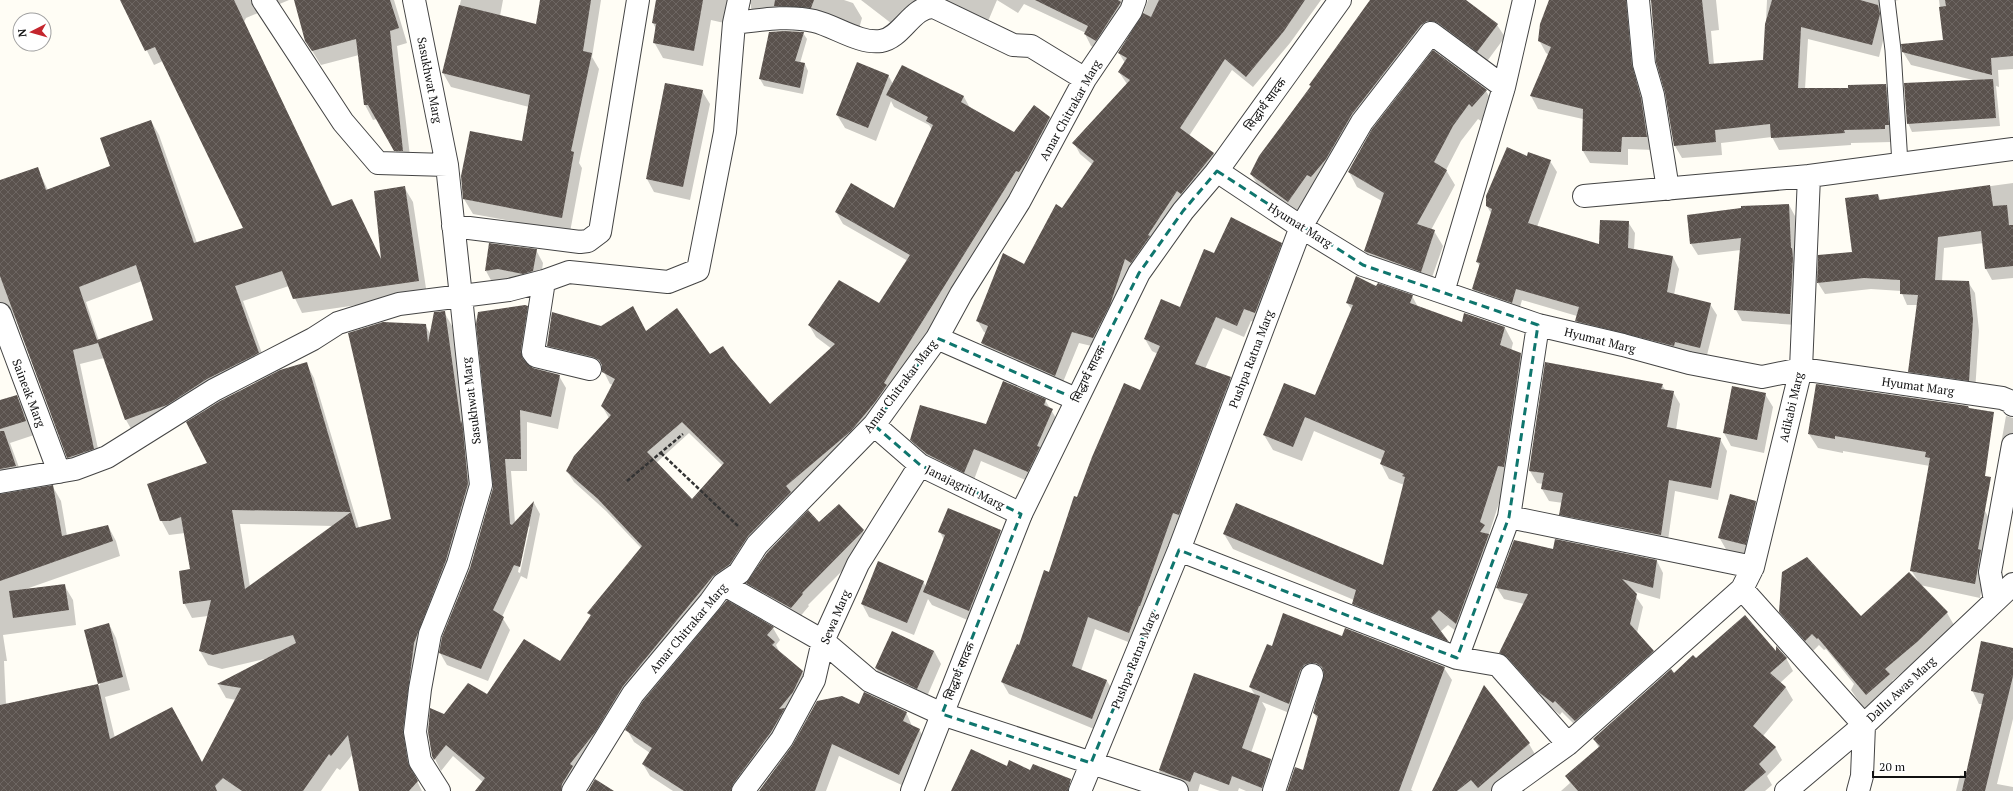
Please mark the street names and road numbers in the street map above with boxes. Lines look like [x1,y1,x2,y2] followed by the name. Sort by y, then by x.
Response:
[414,36,446,125] street label: Sasukhwat Marg
[1036,56,1104,163] street label: Amar Chitrakar Marg
[1241,74,1290,133] street label: सिद्धार्थ सादक
[1265,199,1335,251] street label: Hyumat Marg
[1225,307,1277,410] street label: Pushpa Ratna Marg
[1563,324,1638,356] street label: Hyumat Marg
[860,336,940,436] street label: Amar Chitrakar Marg
[1068,342,1109,405] street label: सिद्धार्थ सादक
[458,356,484,445] street label: Sasukhwat Marg
[9,357,49,430] street label: Saineak Marg
[1776,370,1806,443] street label: Adikabi Marg
[1881,374,1956,399] street label: Hyumat Marg
[923,461,1007,513] street label: Janajagriti Marg
[646,579,730,676] street label: Amar Chitrakar Marg
[817,587,853,646] street label: Sewa Marg
[1108,608,1161,711] street label: Pushpa Ratna Marg
[941,639,978,702] street label: सिद्धार्थ सादक
[1863,653,1939,725] street label: Dallu Awas Marg

